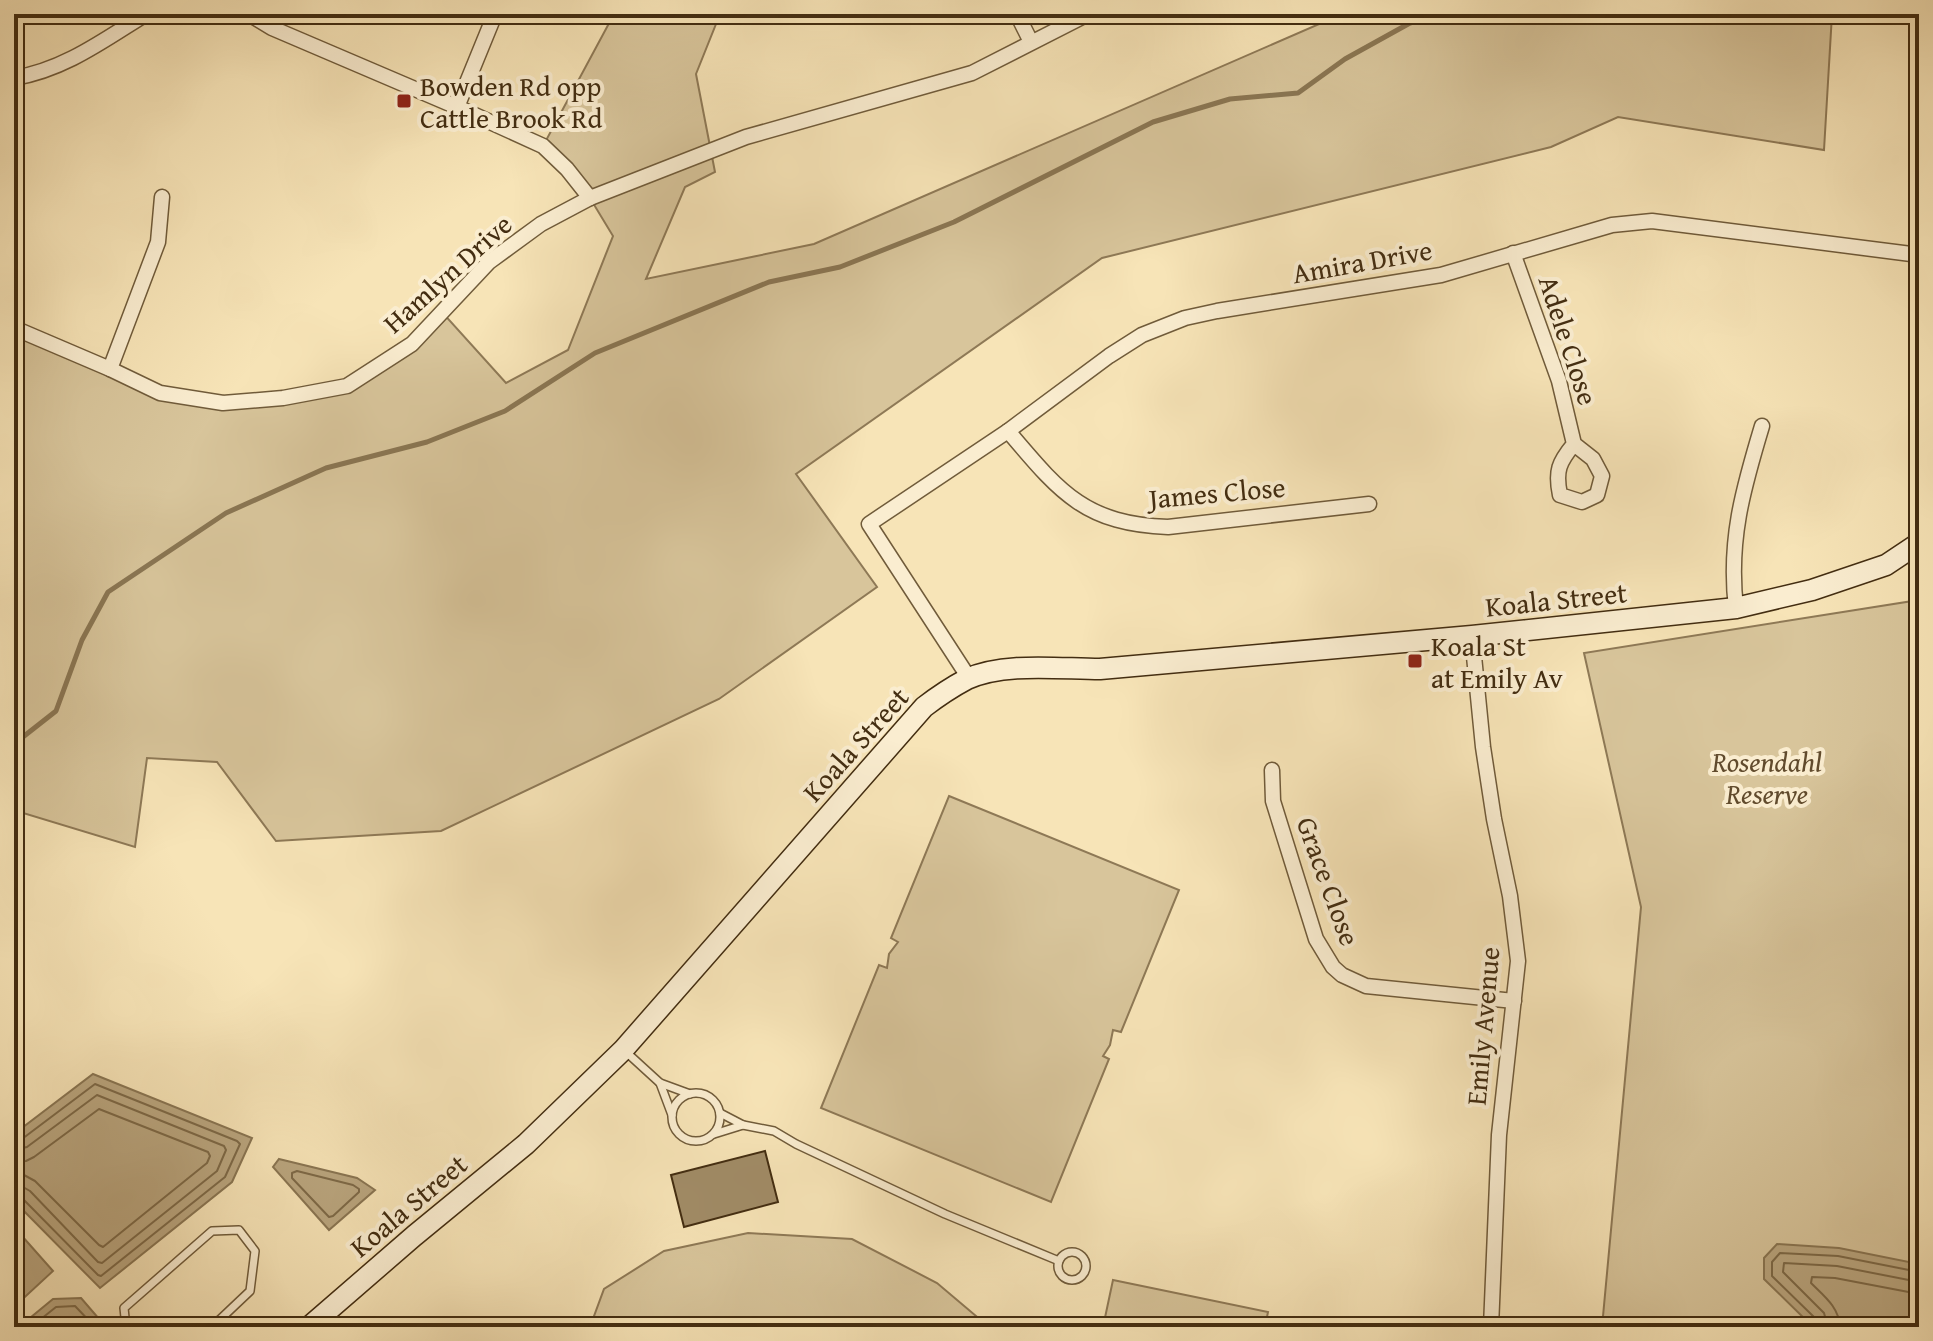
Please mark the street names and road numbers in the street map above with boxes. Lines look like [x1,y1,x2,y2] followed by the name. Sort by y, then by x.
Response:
[373,204,521,342] street label: Hamlyn Drive
[1289,229,1435,293] street label: Amira Drive
[1529,270,1609,410] street label: Adele Close
[1144,466,1287,519] street label: James Close
[1483,571,1629,627] street label: Koala Street
[792,677,918,811] street label: Koala Street
[1287,811,1371,951] street label: Grace Close
[1455,945,1509,1107] street label: Emily Avenue
[340,1144,476,1266] street label: Koala Street

